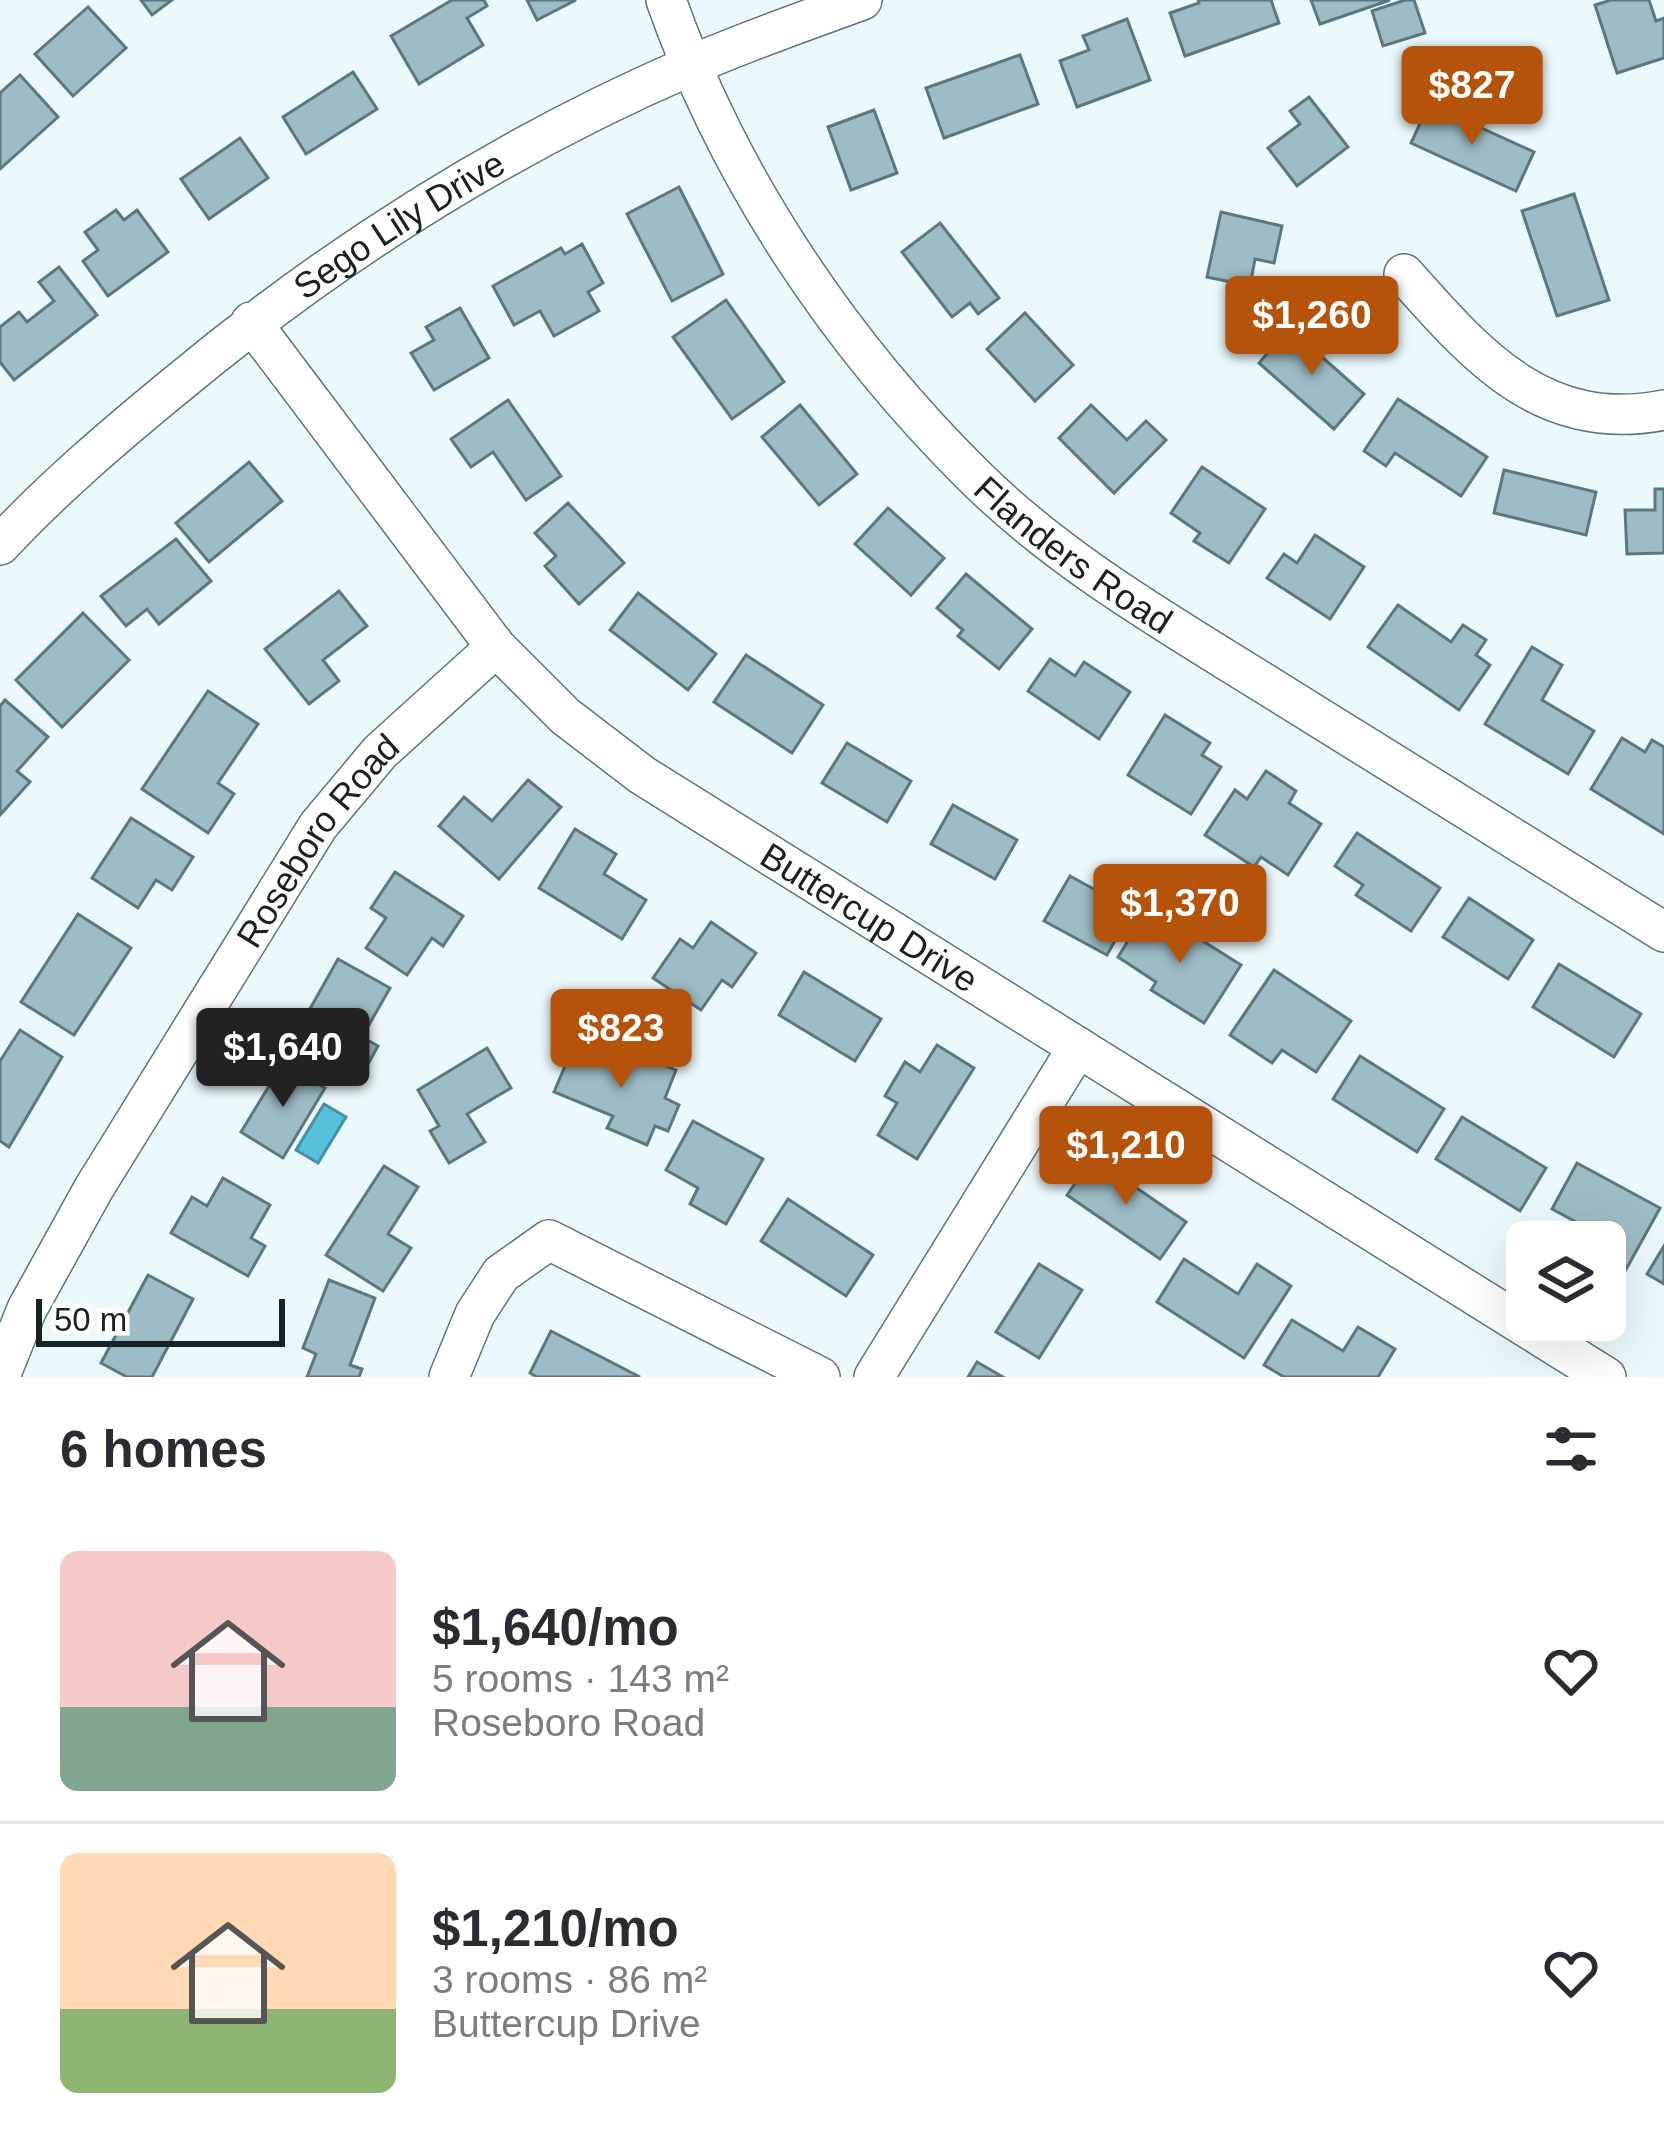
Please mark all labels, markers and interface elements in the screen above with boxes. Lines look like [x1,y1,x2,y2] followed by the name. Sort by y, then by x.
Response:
[1401,46,1543,148] pin: $827
[1429,63,1515,106] text: $827
[286,142,511,307] street label: Sego Lily Drive
[1214,276,1410,378] pin: $1,260
[1252,293,1372,336] text: $1,260
[966,468,1180,642] street label: Flanders Road
[228,725,407,954] street label: Roseboro Road
[754,834,986,1000] street label: Buttercup Drive
[1082,864,1278,966] pin: $1,370
[1120,881,1240,924] text: $1,370
[550,989,692,1091] pin: $823
[578,1006,664,1049] text: $823
[185,1008,381,1110] pin: $1,640
[223,1025,343,1068] text: $1,640
[1028,1106,1224,1208] pin: $1,210
[1066,1123,1186,1166] text: $1,210
[1506,1221,1626,1341] map controls
[1506,1221,1626,1341] button: layers
[36,1293,285,1346] scale bar
[54,1301,127,1338] text: 50 m
[1538,1416,1604,1482] icon: filters
[60,1421,267,1478] text: 6 homes
[156,1599,300,1743] icon: home
[432,1599,679,1656] text: $1,640/mo
[1538,1638,1604,1704] icon: heart
[432,1657,729,1700] text: 5 rooms · 143 m²
[432,1701,705,1744] text: Roseboro Road
[432,1900,679,1957] text: $1,210/mo
[156,1901,300,2045] icon: home
[1538,1940,1604,2006] icon: heart
[432,1958,707,2001] text: 3 rooms · 86 m²
[432,2002,701,2045] text: Buttercup Drive

